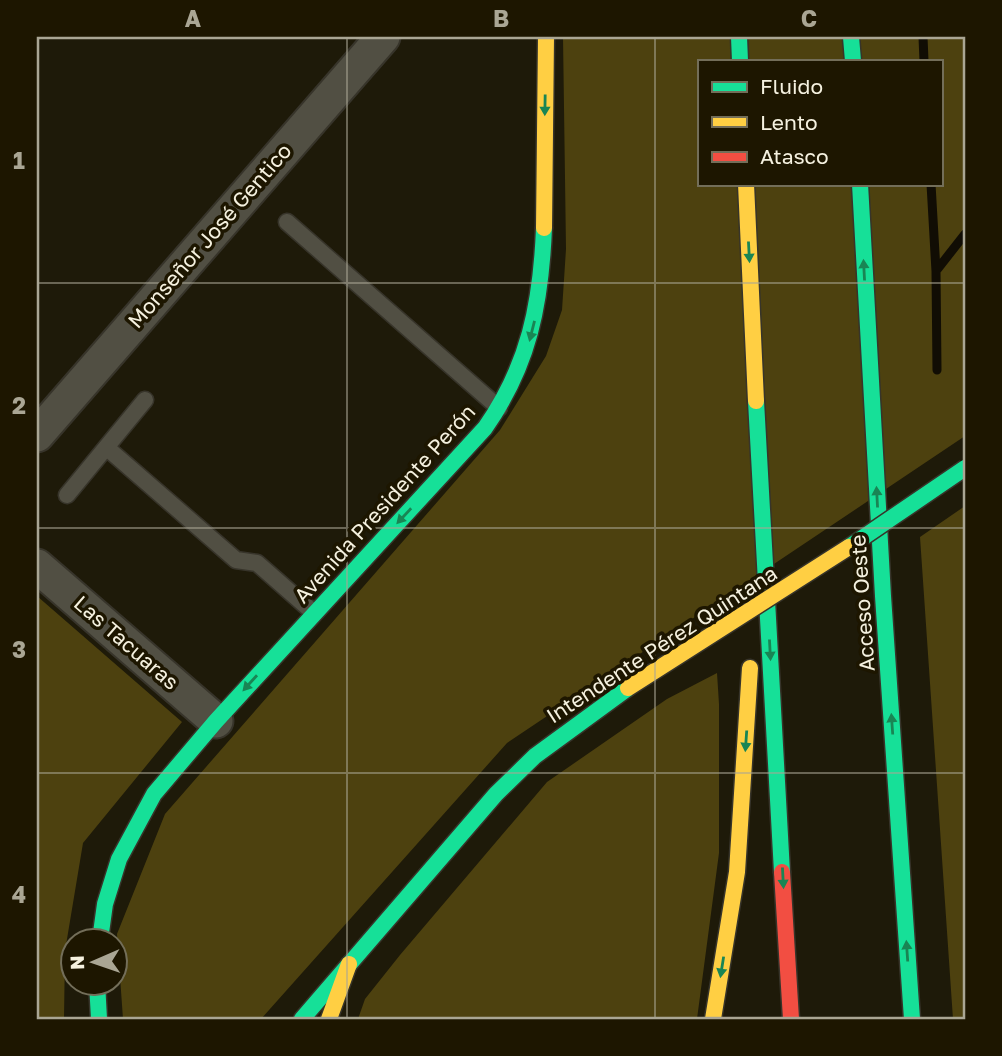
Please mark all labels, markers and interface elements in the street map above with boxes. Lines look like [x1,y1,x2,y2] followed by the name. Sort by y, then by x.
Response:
[185,4,202,32] text: A
[493,4,509,32] text: B
[801,4,817,32] text: C
[698,60,942,186] legend
[760,73,823,99] text: Fluido
[540,94,551,116] one-way arrow
[760,109,818,135] text: Lento
[122,138,297,333] street label: Monseñor José Gentico
[760,143,829,169] text: Atasco
[13,146,25,174] text: 1
[744,241,755,263] one-way arrow
[859,259,870,281] one-way arrow
[526,321,536,342] one-way arrow
[12,391,26,419] text: 2
[288,399,480,608] street label: Avenida Presidente Perón
[872,486,883,508] one-way arrow
[396,507,412,524] one-way arrow
[844,534,880,672] street label: Acceso Oeste
[541,560,782,729] street label: Intendente Pérez Quintana
[69,590,184,695] street label: Las Tacuaras
[12,635,26,663] text: 3
[764,640,775,662] one-way arrow
[242,674,258,692] one-way arrow
[886,713,897,735] one-way arrow
[740,731,751,753] one-way arrow
[778,867,789,889] one-way arrow
[12,880,26,908] text: 4
[60,926,130,996] north arrow
[902,940,913,962] one-way arrow
[65,955,88,970] text: N
[716,957,727,979] one-way arrow

